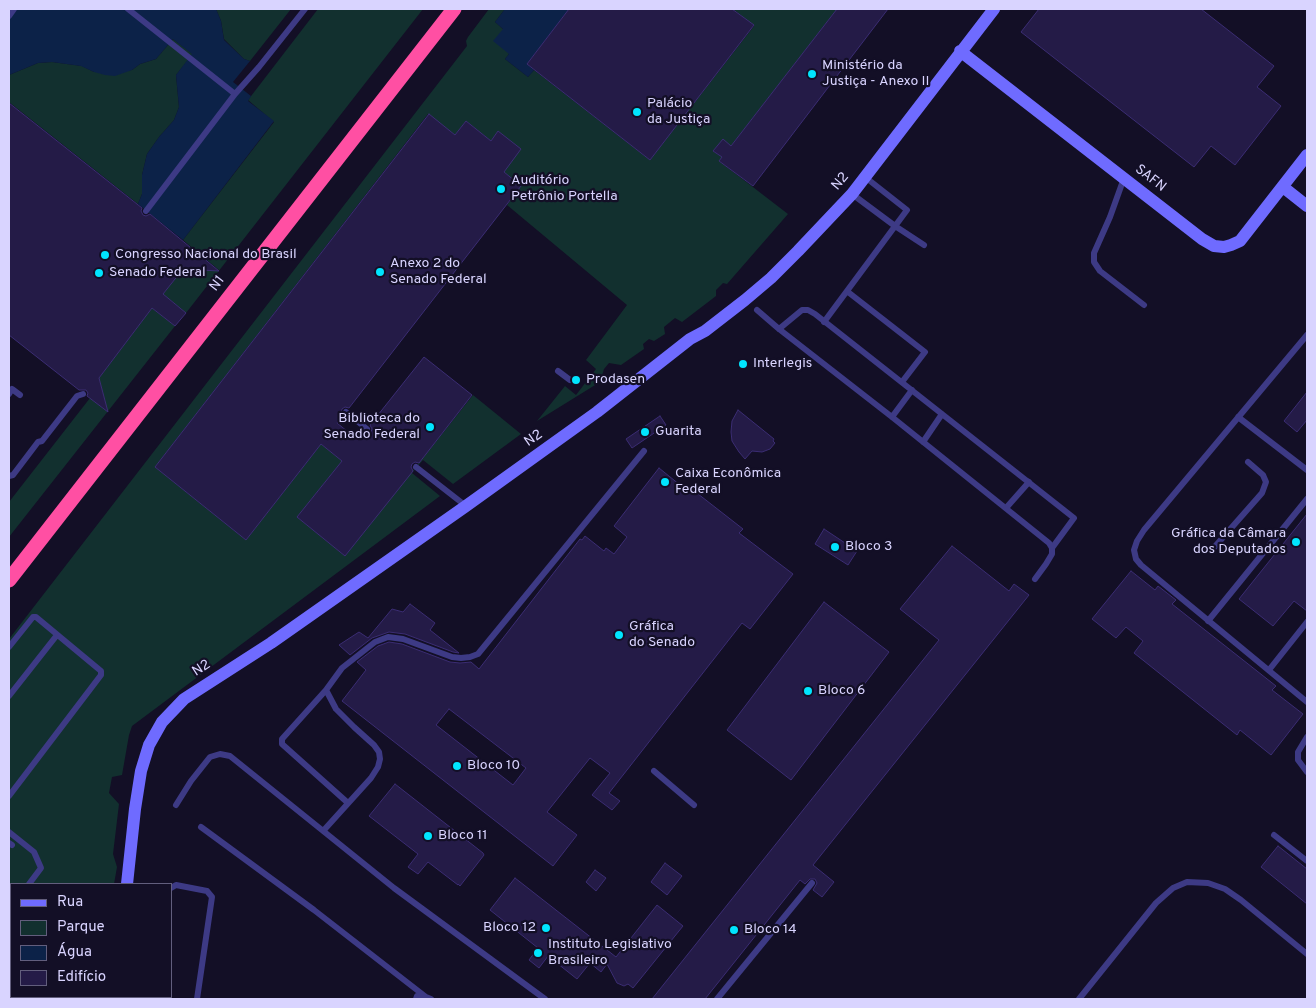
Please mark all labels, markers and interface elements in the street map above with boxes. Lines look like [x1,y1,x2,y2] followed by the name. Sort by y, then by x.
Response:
[822,58,929,90] place label: Ministério da Justiça - Anexo II
[806,68,818,80] marker: Ministério da Justiça - Anexo II
[647,96,710,128] place label: Palácio da Justiça
[631,106,643,118] marker: Palácio da Justiça
[1131,162,1169,196] street label: SAFN
[829,170,853,194] street label: N2
[511,173,618,206] place label: Auditório Petrônio Portella
[495,183,507,195] marker: Auditório Petrônio Portella
[115,247,297,263] place label: Congresso Nacional do Brasil
[99,249,111,261] marker: Congresso Nacional do Brasil
[390,256,487,288] place label: Anexo 2 do Senado Federal
[109,265,206,281] place label: Senado Federal
[374,266,386,278] marker: Anexo 2 do Senado Federal
[93,267,105,279] marker: Senado Federal
[207,273,229,295] street label: N1
[753,356,812,372] place label: Interlegis
[737,358,749,370] marker: Interlegis
[586,372,645,388] place label: Prodasen
[570,374,582,386] marker: Prodasen
[323,411,420,444] place label: Biblioteca do Senado Federal
[424,421,436,433] marker: Biblioteca do Senado Federal
[655,424,702,440] place label: Guarita
[639,426,651,438] marker: Guarita
[522,427,546,451] street label: N2
[675,466,781,498] place label: Caixa Econômica Federal
[659,476,671,488] marker: Caixa Econômica Federal
[1171,526,1286,558] place label: Gráfica da Câmara dos Deputados
[1290,536,1302,548] marker: Gráfica da Câmara dos Deputados
[845,539,893,555] place label: Bloco 3
[829,541,841,553] marker: Bloco 3
[629,619,695,652] place label: Gráfica do Senado
[613,629,625,641] marker: Gráfica do Senado
[190,657,214,681] street label: N2
[818,683,865,699] place label: Bloco 6
[802,685,814,697] marker: Bloco 6
[467,758,520,774] place label: Bloco 10
[451,760,463,772] marker: Bloco 10
[438,828,488,844] place label: Bloco 11
[422,830,434,842] marker: Bloco 11
[10,883,172,998] legend
[57,893,83,912] text: Rua
[57,918,105,937] text: Parque
[483,920,536,936] place label: Bloco 12
[540,922,552,934] marker: Bloco 12
[744,922,797,938] place label: Bloco 14
[728,924,740,936] marker: Bloco 14
[548,937,672,970] place label: Instituto Legislativo Brasileiro
[57,943,92,962] text: Água
[532,947,544,959] marker: Instituto Legislativo Brasileiro
[57,968,106,987] text: Edifício

